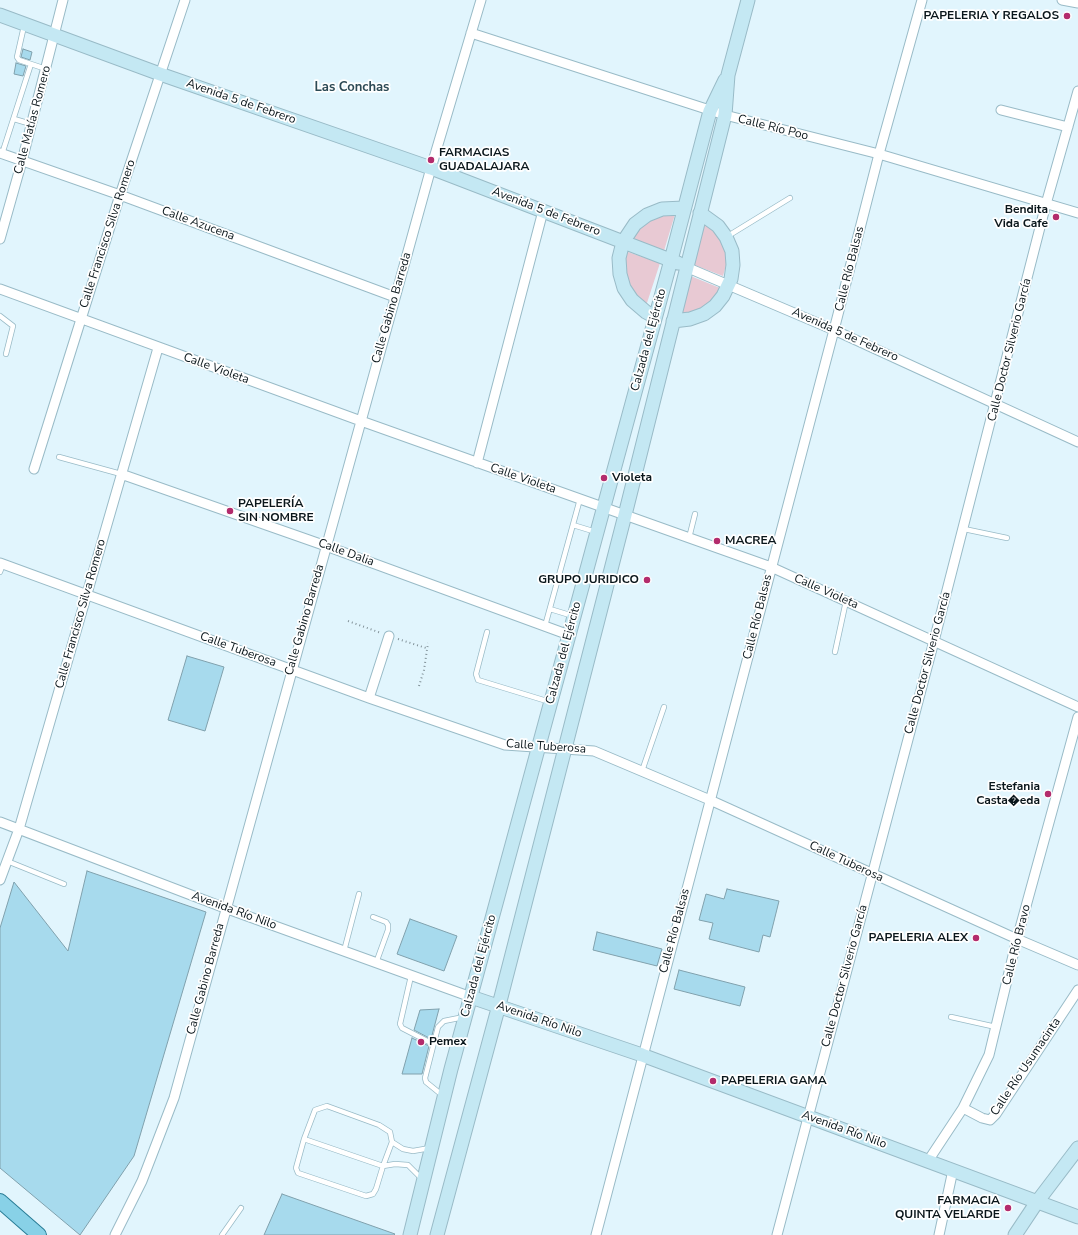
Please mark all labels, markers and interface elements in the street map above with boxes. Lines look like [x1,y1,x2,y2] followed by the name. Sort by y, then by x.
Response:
[923,9,1059,23] place label: PAPELERIA Y REGALOS
[1062,11,1072,21] marker: PAPELERIA Y REGALOS
[12,64,54,176] street label: Calle Matías Romero
[184,76,298,128] street label: Avenida 5 de Febrero
[315,80,389,96] district label: Las Conchas
[736,112,810,144] street label: Calle Río Poo
[439,146,529,174] place label: FARMACIAS GUADALAJARA
[426,155,436,165] marker: FARMACIAS GUADALAJARA
[77,158,139,310] street label: Calle Francisco Silva Romero
[490,185,602,239] street label: Avenida 5 de Febrero
[994,203,1048,231] place label: Bendita Vida Cafe
[159,204,237,244] street label: Calle Azucena
[1051,212,1061,222] marker: Bendita Vida Cafe
[832,225,868,313] street label: Calle Río Balsas
[369,251,415,365] street label: Calle Gabino Barreda
[985,277,1035,423] street label: Calle Doctor Silverio García
[628,287,670,393] street label: Calzada del Ejército
[790,305,900,365] street label: Avenida 5 de Febrero
[181,350,251,388] street label: Calle Violeta
[488,461,558,497] street label: Calle Violeta
[612,471,652,485] place label: Violeta
[599,473,609,483] marker: Violeta
[238,497,314,525] place label: PAPELERÍA SIN NOMBRE
[225,506,235,516] marker: PAPELERÍA SIN NOMBRE
[725,534,776,548] place label: MACREA
[316,536,376,570] street label: Calle Dalia
[712,536,722,546] marker: MACREA
[53,537,109,691] street label: Calle Francisco Silva Romero
[282,563,328,677] street label: Calle Gabino Barreda
[792,571,860,613] street label: Calle Violeta
[538,573,639,587] place label: GRUPO JURIDICO
[740,573,776,661] street label: Calle Río Balsas
[642,575,652,585] marker: GRUPO JURIDICO
[902,590,954,736] street label: Calle Doctor Silverio García
[543,600,585,706] street label: Calzada del Ejército
[198,630,278,670] street label: Calle Tuberosa
[505,737,587,757] street label: Calle Tuberosa
[976,780,1040,808] place label: Estefania Casta�eda
[1043,789,1053,799] marker: Estefania Casta�eda
[807,839,885,885] street label: Calle Tuberosa
[657,887,693,975] street label: Calle Río Balsas
[190,889,278,933] street label: Avenida Río Nilo
[819,903,871,1049] street label: Calle Doctor Silverio García
[1000,903,1034,987] street label: Calle Río Bravo
[458,913,500,1019] street label: Calzada del Ejército
[184,922,228,1036] street label: Calle Gabino Barreda
[869,931,968,945] place label: PAPELERIA ALEX
[971,933,981,943] marker: PAPELERIA ALEX
[494,999,584,1041] street label: Avenida Río Nilo
[988,1015,1064,1119] street label: Calle Río Usumacinta
[429,1035,467,1049] place label: Pemex
[416,1037,426,1047] marker: Pemex
[721,1074,827,1088] place label: PAPELERIA GAMA
[708,1076,718,1086] marker: PAPELERIA GAMA
[800,1108,888,1152] street label: Avenida Río Nilo
[895,1194,1000,1222] place label: FARMACIA QUINTA VELARDE
[1003,1203,1013,1213] marker: FARMACIA QUINTA VELARDE

